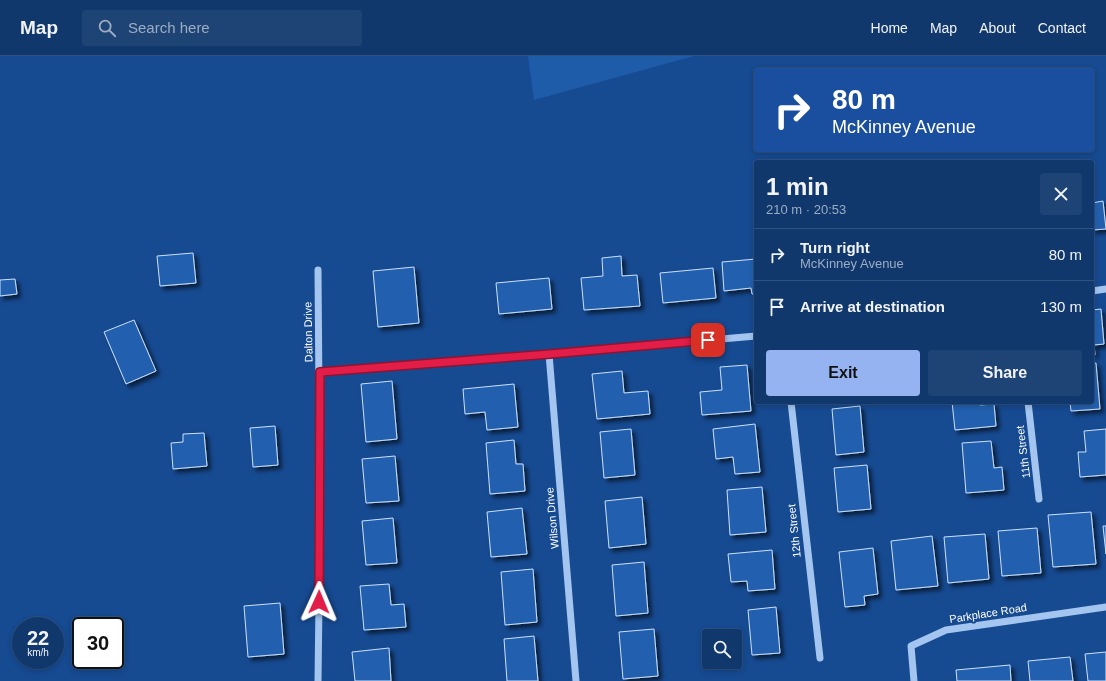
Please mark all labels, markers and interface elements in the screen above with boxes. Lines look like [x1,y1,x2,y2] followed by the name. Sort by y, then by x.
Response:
[82,10,362,46] search box
[20,17,58,38] text: Map
[96,17,118,39] icon: search
[128,19,210,36] text: Search here
[871,20,908,36] text: Home
[930,20,957,36] text: Map
[979,20,1016,36] text: About
[1038,20,1086,36] text: Contact
[766,84,818,136] icon: right
[832,84,896,115] text: 80 m
[832,117,976,137] text: McKinney Avenue
[766,173,829,200] text: 1 min
[1040,173,1082,215] button: close
[766,202,846,217] text: 210 m · 20:53
[800,239,870,256] text: Turn right
[766,244,788,266] icon: right
[1049,246,1082,263] text: 80 m
[800,256,904,271] text: McKinney Avenue
[766,296,788,318] icon: arrive
[800,298,945,315] text: Arrive at destination
[1040,298,1082,315] text: 130 m
[301,302,315,362] street label: Dalton Drive
[691,323,725,357] pin
[697,329,719,351] icon: arrive
[766,350,920,396] button: Exit
[928,350,1082,396] button: Share
[1014,425,1032,479] street label: 11th Street
[543,487,561,549] street label: Wilson Drive
[785,504,803,558] street label: 12th Street
[298,581,340,623] position arrow
[948,601,1028,625] street label: Parkplace Road
[72,617,124,669] speed limit sign: 30
[27,627,49,649] text: 22
[702,629,742,669] map controls
[702,629,742,669] button: search
[27,647,49,658] text: km/h

